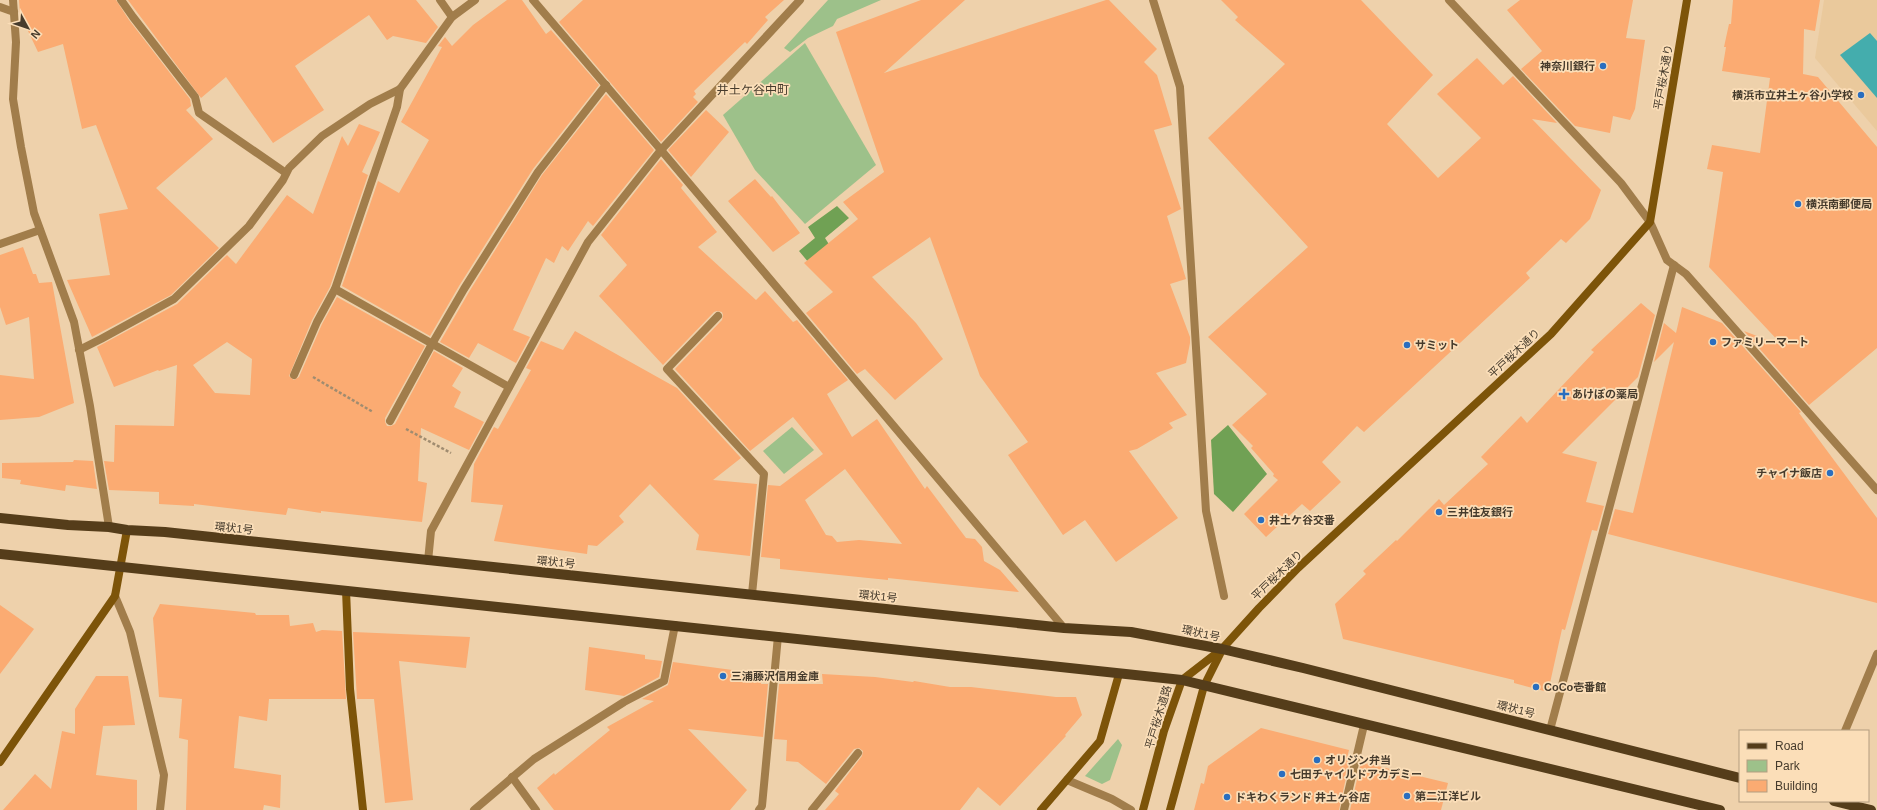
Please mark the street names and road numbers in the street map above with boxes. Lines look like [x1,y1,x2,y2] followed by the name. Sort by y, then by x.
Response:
[1651,43,1675,111] street label: 平戸桜木通り
[1486,326,1542,380] street label: 平戸桜木通り
[214,520,254,536] street label: 環状1号
[1249,548,1305,602] street label: 平戸桜木通り
[536,554,576,570] street label: 環状1号
[858,588,898,604] street label: 環状1号
[1181,623,1221,643] street label: 環状1号
[1143,684,1173,750] street label: 平戸桜木道路
[1496,698,1536,720] street label: 環状1号

